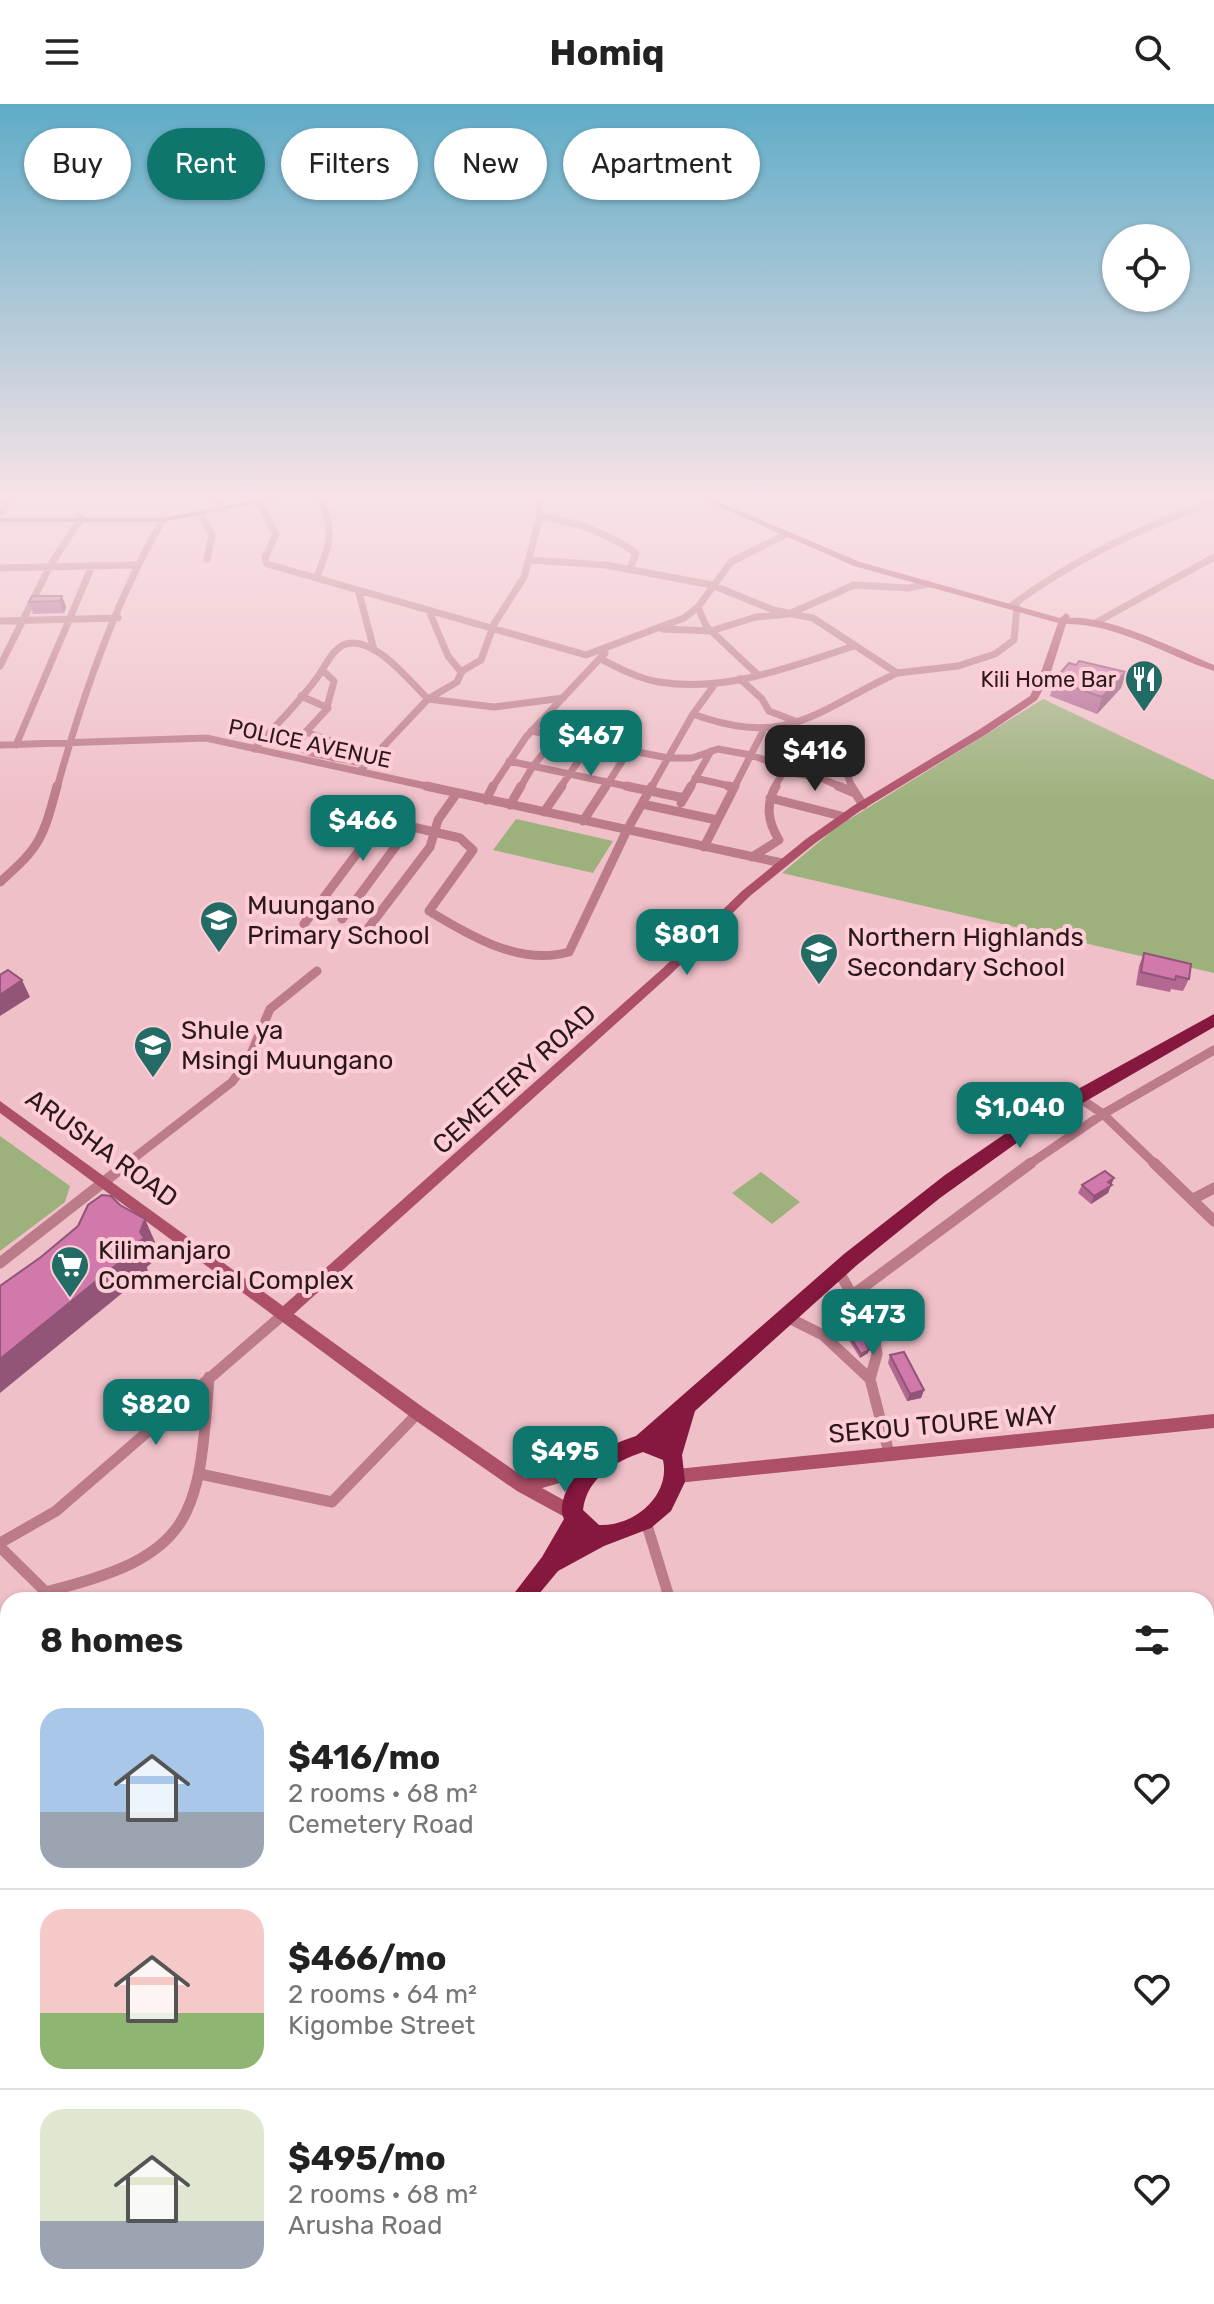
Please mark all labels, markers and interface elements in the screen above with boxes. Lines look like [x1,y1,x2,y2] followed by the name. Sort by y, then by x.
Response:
[40,30,84,74] icon: menu
[1130,30,1174,74] icon: search
[550,31,664,74] text: Homiq
[24,128,131,200] chip: Buy
[147,128,265,200] chip: Rent
[281,128,418,200] chip: Filters
[434,128,547,200] chip: New
[563,128,760,200] chip: Apartment
[1102,224,1190,312] map controls
[1102,224,1190,312] button: locate
[1123,658,1165,713] restaurant icon: Kili Home Bar
[981,666,1117,693] place label: Kili Home Bar
[544,710,638,778] pin: $467
[226,713,394,774] street label: POLICE AVENUE
[558,720,624,751] text: $467
[768,725,862,793] pin: $416
[783,735,847,766] text: $416
[316,795,410,863] pin: $466
[329,805,397,836] text: $466
[247,890,430,951] place label: Muungano Primary School
[198,899,240,954] school or university icon: Muungano Primary School
[640,909,734,977] pin: $801
[654,919,720,950] text: $801
[847,922,1084,983] place label: Northern Highlands Secondary School
[798,931,840,986] school or university icon: Northern Highlands Secondary School
[426,998,602,1161] street label: CEMETERY ROAD
[181,1015,393,1076] place label: Shule ya Msingi Muungano
[132,1024,174,1079] school or university icon: Shule ya Msingi Muungano
[955,1082,1085,1150] pin: $1,040
[20,1083,184,1214] street label: ARUSHA ROAD
[975,1092,1065,1123] text: $1,040
[98,1235,354,1296] place label: Kilimanjaro Commercial Complex
[49,1244,91,1299] supermarket icon: Kilimanjaro Commercial Complex
[826,1289,920,1357] pin: $473
[840,1299,906,1330] text: $473
[109,1379,203,1447] pin: $820
[121,1389,191,1420] text: $820
[827,1399,1059,1450] street label: SEKOU TOURE WAY
[518,1426,612,1494] pin: $495
[531,1436,599,1467] text: $495
[1130,1618,1174,1662] icon: filters
[40,1620,183,1661] text: 8 homes
[288,1737,440,1778] text: $416/mo
[104,1740,200,1836] icon: home
[1130,1766,1174,1810] icon: heart
[288,1778,477,1809] text: 2 rooms · 68 m²
[288,1809,474,1840] text: Cemetery Road
[288,1938,446,1979] text: $466/mo
[104,1941,200,2037] icon: home
[1130,1967,1174,2011] icon: heart
[288,1979,477,2010] text: 2 rooms · 64 m²
[288,2010,475,2041] text: Kigombe Street
[288,2138,446,2179] text: $495/mo
[104,2141,200,2237] icon: home
[1130,2167,1174,2211] icon: heart
[288,2179,477,2210] text: 2 rooms · 68 m²
[288,2210,442,2241] text: Arusha Road

